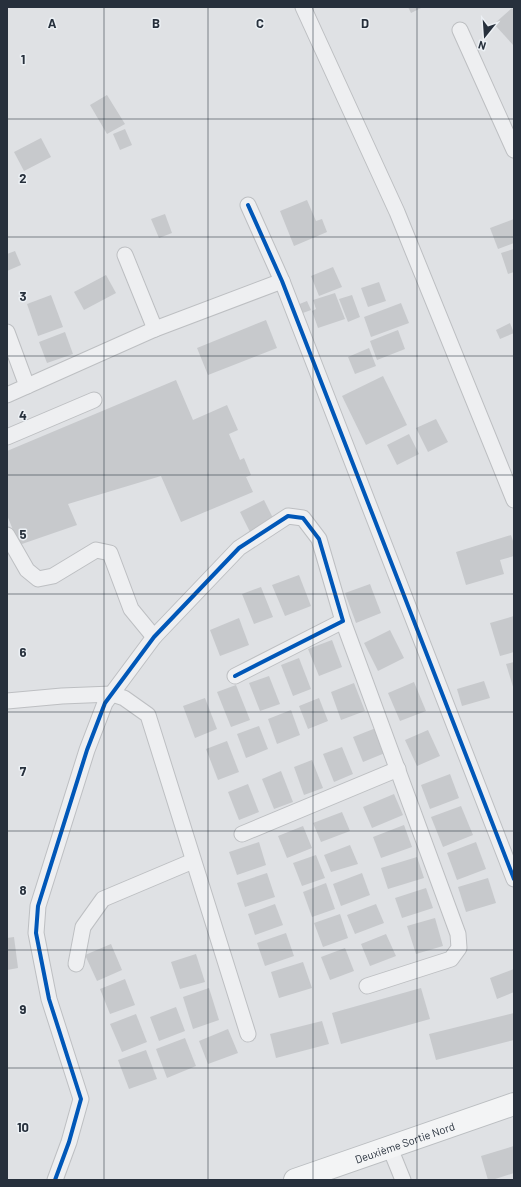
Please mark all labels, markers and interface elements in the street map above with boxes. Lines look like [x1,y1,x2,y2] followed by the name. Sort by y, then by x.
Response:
[48,15,57,31] text: A
[152,15,160,31] text: B
[256,15,264,31] text: C
[361,15,369,31] text: D
[465,16,505,56] north arrow
[477,39,487,53] text: N
[21,51,25,67] text: 1
[19,170,27,186] text: 2
[19,288,27,304] text: 3
[19,407,27,423] text: 4
[19,526,27,542] text: 5
[20,644,27,660] text: 6
[20,763,27,779] text: 7
[19,882,27,898] text: 8
[20,1001,27,1017] text: 9
[17,1119,29,1135] text: 10
[353,1119,456,1165] street label: Deuxième Sortie Nord

